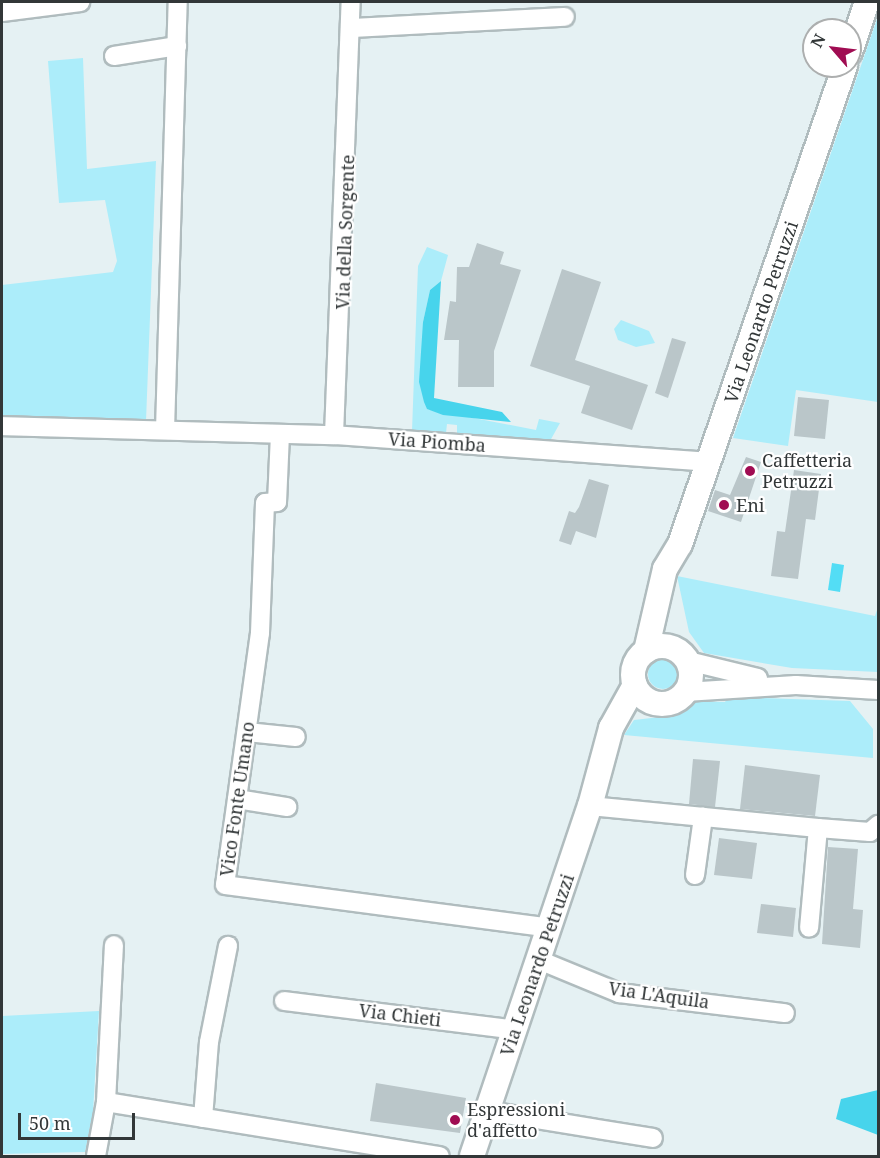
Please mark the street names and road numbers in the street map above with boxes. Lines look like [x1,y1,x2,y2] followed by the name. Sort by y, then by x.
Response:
[332,154,358,310] street label: Via della Sorgente
[720,218,802,406] street label: Via Leonardo Petruzzi
[387,428,487,456] street label: Via Piomba
[215,720,259,878] street label: Vico Fonte Umano
[496,871,578,1059] street label: Via Leonardo Petruzzi
[607,977,711,1013] street label: Via L'Aquila
[358,999,442,1031] street label: Via Chieti

